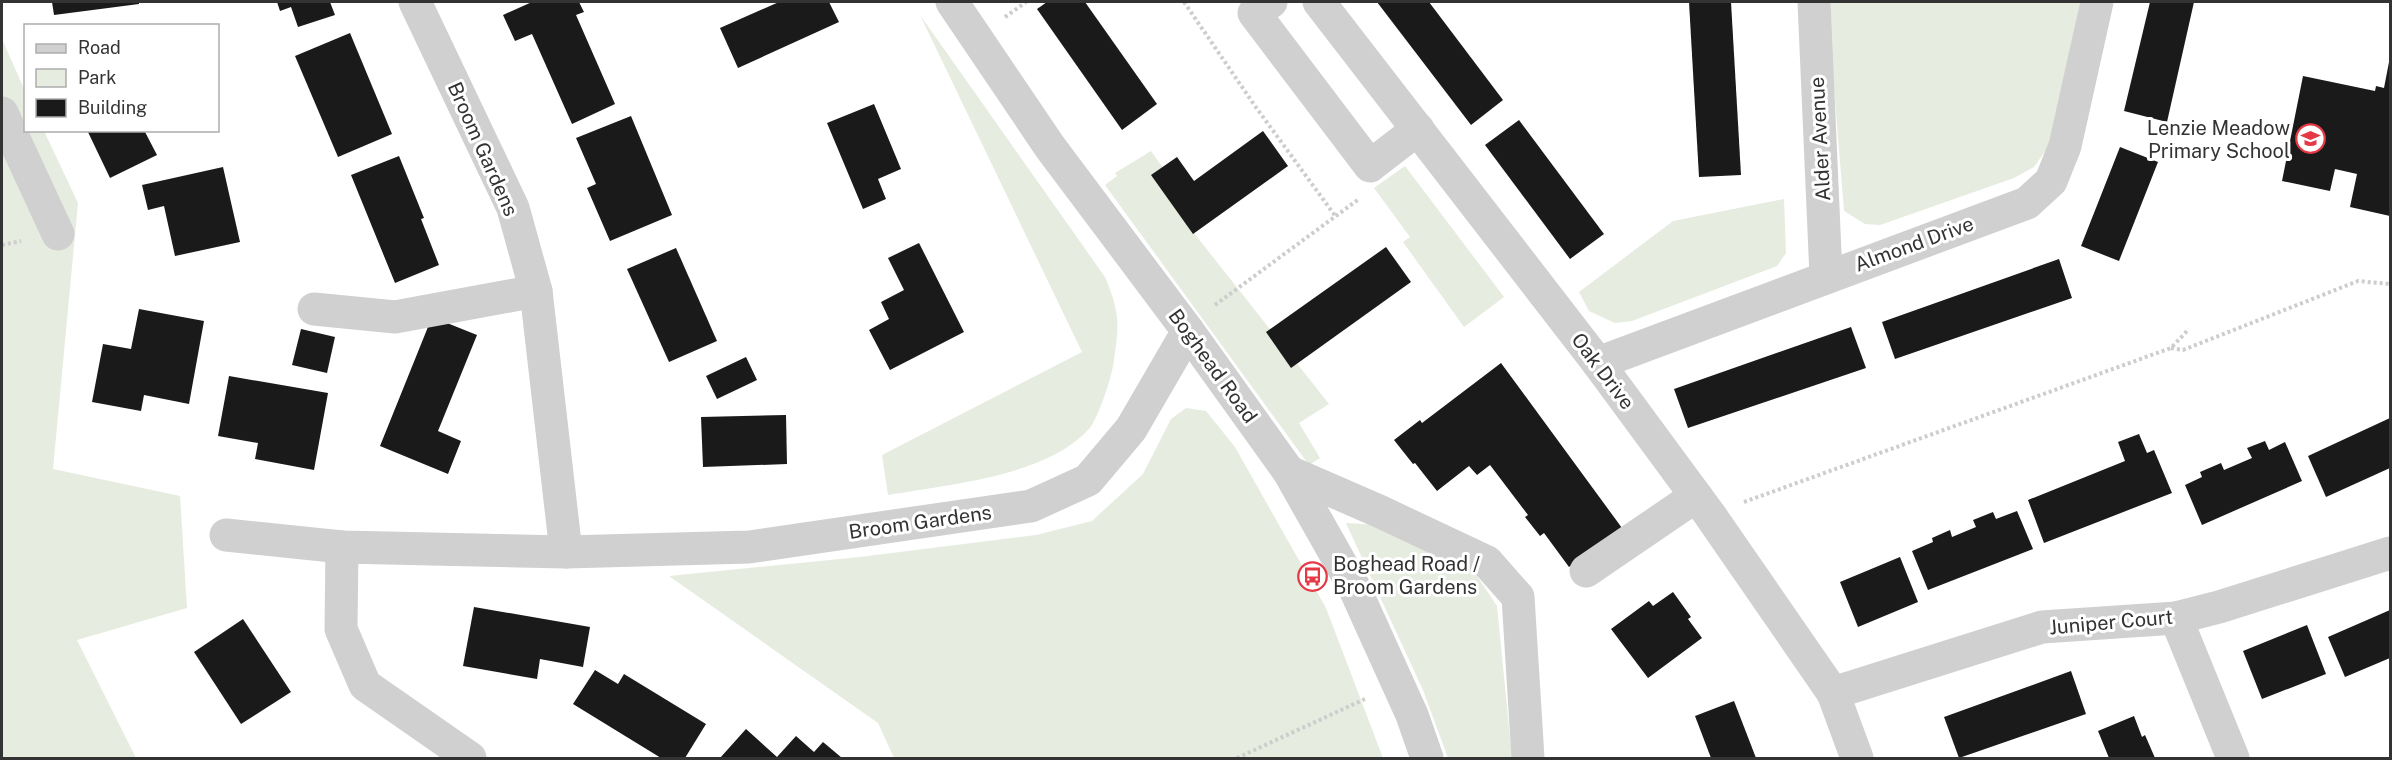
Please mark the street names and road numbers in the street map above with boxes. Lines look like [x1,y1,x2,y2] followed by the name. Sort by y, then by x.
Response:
[1805,76,1835,202] street label: Alder Avenue
[443,78,523,220] street label: Broom Gardens
[1851,211,1977,277] street label: Almond Drive
[1164,304,1262,428] street label: Boghead Road
[1566,328,1640,414] street label: Oak Drive
[847,500,993,544] street label: Broom Gardens
[2048,605,2174,639] street label: Juniper Court

